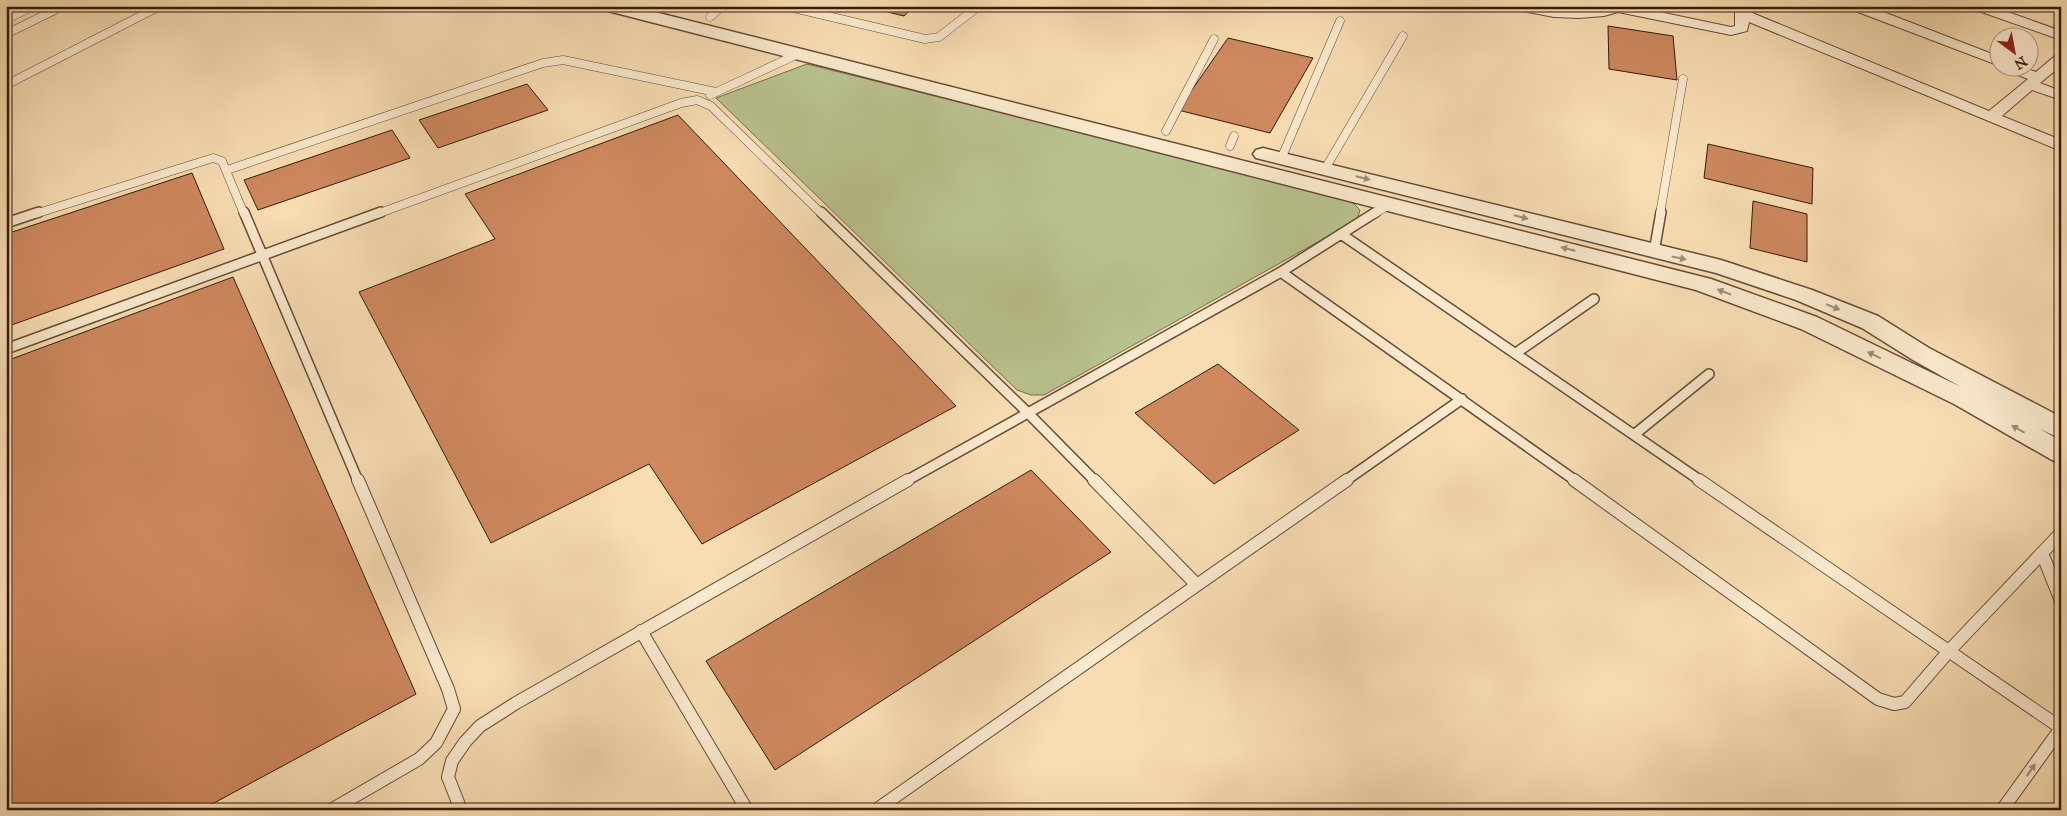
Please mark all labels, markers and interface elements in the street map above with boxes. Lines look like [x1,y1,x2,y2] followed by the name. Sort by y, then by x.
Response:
[1990,28,2040,78] north arrow
[2011,52,2030,73] text: N
[1356,174,1371,182] one-way arrow
[1514,213,1529,221] one-way arrow
[1560,245,1575,253] one-way arrow
[1671,254,1686,262] one-way arrow
[1717,288,1732,295] one-way arrow
[1826,303,1841,311] one-way arrow
[1867,351,1881,359] one-way arrow
[2012,425,2025,434] one-way arrow
[2026,763,2036,777] one-way arrow

